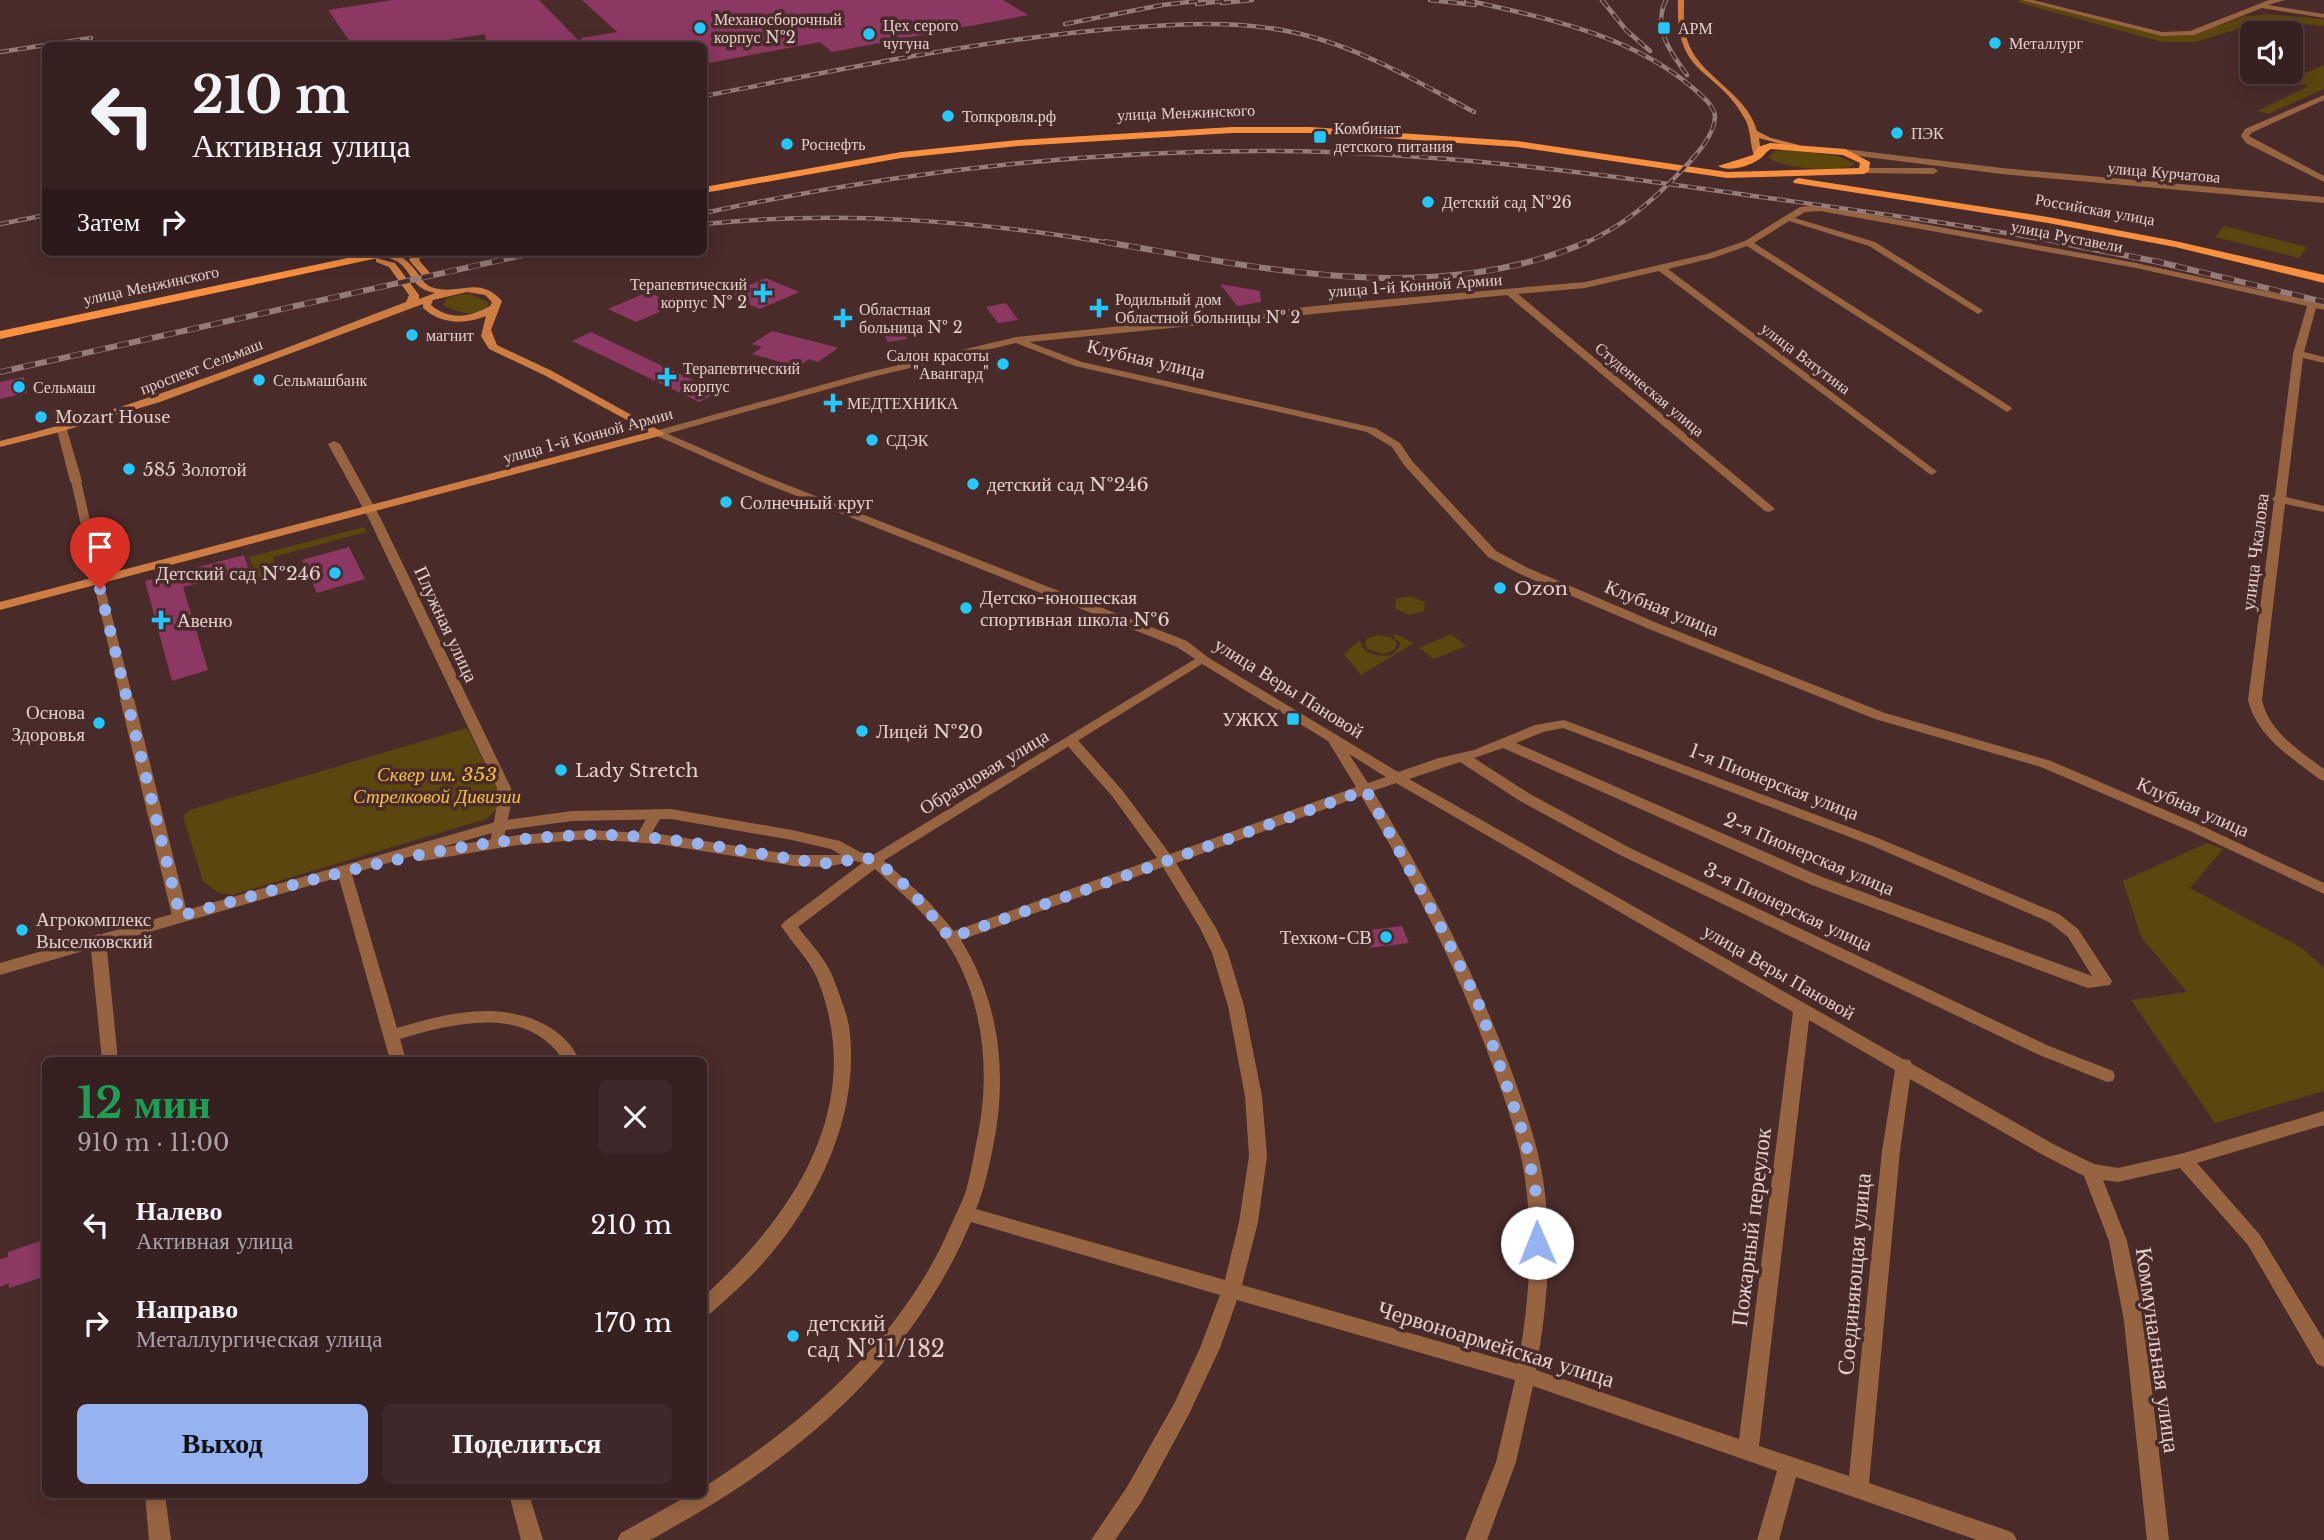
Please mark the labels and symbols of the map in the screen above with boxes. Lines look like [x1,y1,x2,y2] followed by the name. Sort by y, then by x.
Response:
[714,9,842,47] place label: Механосборочный корпус №2
[883,15,959,53] place label: Цех серого чугуна
[1678,18,1713,38] place label: АРМ
[692,20,708,36] marker: Механосборочный корпус №2
[1656,20,1672,36] marker: АРМ
[861,26,877,42] marker: Цех серого чугуна
[2009,33,2084,53] place label: Металлург
[1987,35,2003,51] marker: Металлург
[1117,100,1255,124] street label: улица Менжинского
[962,106,1056,126] place label: Топкровля.рф
[940,108,956,124] marker: Топкровля.рф
[1334,118,1454,156] place label: Комбинат детского питания
[1911,123,1944,143] place label: ПЭК
[1889,125,1905,141] marker: ПЭК
[1312,129,1328,145] marker: Комбинат детского питания
[801,134,866,154] place label: Роснефть
[779,136,795,152] marker: Роснефть
[2107,157,2221,187] street label: улица Курчатова
[2033,189,2157,229] street label: Российская улица
[1442,192,1572,212] place label: Детский сад №26
[1420,194,1436,210] marker: Детский сад №26
[2009,215,2125,257] street label: улица Руставели
[81,261,221,309] street label: улица Менжинского
[1327,269,1503,301] street label: улица 1-й Конной Армии
[630,274,747,312] place label: Терапевтический корпус № 2
[753,283,773,303] marker: Терапевтический корпус № 2
[1115,289,1300,327] place label: Родильный дом Областной больницы № 2
[1089,298,1109,318] marker: Родильный дом Областной больницы № 2
[859,299,963,337] place label: Областная больница № 2
[833,308,853,328] marker: Областная больница № 2
[1757,318,1855,398] street label: улица Ватутина
[426,325,474,345] place label: магнит
[404,327,420,343] marker: магнит
[137,333,266,399] street label: проспект Сельмаш
[1085,334,1208,384] street label: Клубная улица
[1591,337,1709,441] street label: Студенческая улица
[886,345,989,383] place label: Салон красоты "Авангард"
[995,356,1011,372] marker: Салон красоты "Авангард"
[683,358,801,396] place label: Терапевтический корпус
[657,367,677,387] marker: Терапевтический корпус
[273,370,367,390] place label: Сельмашбанк
[251,372,267,388] marker: Сельмашбанк
[33,377,96,397] place label: Сельмаш
[11,379,27,395] marker: Сельмаш
[847,393,959,413] place label: МЕДТЕХНИКА
[825,395,841,411] marker: МЕДТЕХНИКА
[501,403,675,467] street label: улица 1-й Конной Армии
[55,407,170,427] place label: Mozart House
[33,409,49,425] marker: Mozart House
[886,430,929,450] place label: СДЭК
[864,432,880,448] marker: СДЭК
[143,458,247,481] place label: 585 Золотой
[121,461,137,477] marker: 585 Золотой
[987,473,1149,496] place label: детский сад №246
[965,476,981,492] marker: детский сад №246
[740,491,874,514] place label: Солнечный круг
[2236,491,2274,612] street label: улица Чкалова
[718,494,734,510] marker: Солнечный круг
[70,517,130,589] pin
[156,562,321,585] place label: Детский сад №246
[409,562,483,686] street label: Плужная улица
[327,565,343,581] marker: Детский сад №246
[1602,575,1723,641] street label: Клубная улица
[1514,577,1568,600] place label: Ozon
[1492,580,1508,596] marker: Ozon
[980,586,1170,631] place label: Детско-юношеская спортивная школа №6
[958,600,974,616] marker: Детско-юношеская спортивная школа №6
[177,609,232,632] place label: Авеню
[151,610,171,630] marker: Авеню
[1210,633,1368,743] street label: улица Веры Пановой
[11,701,86,746] place label: Основа Здоровья
[1222,708,1279,731] place label: УЖКХ
[1285,711,1301,727] marker: УЖКХ
[91,715,107,731] marker: Основа Здоровья
[876,720,983,743] place label: Лицей №20
[854,723,870,739] marker: Лицей №20
[915,724,1053,820] street label: Образцовая улица
[1686,739,1863,825] street label: 1-я Пионерская улица
[575,759,699,782] place label: Lady Stretch
[553,762,569,778] marker: Lady Stretch
[353,763,521,808] park label: Сквер им. 353 Стрелковой Дивизии
[2133,772,2253,842] street label: Клубная улица
[1720,808,1898,901] street label: 2-я Пионерская улица
[1700,858,1876,956] street label: 3-я Пионерская улица
[36,908,153,953] place label: Агрокомплекс Выселковский
[1699,919,1859,1025] street label: улица Веры Пановой
[14,922,30,938] marker: Агрокомплекс Выселковский
[1280,926,1372,949] place label: Техком-СВ
[1378,929,1394,945] marker: Техком-СВ
[1725,1125,1777,1328] street label: Пожарный переулок
[1831,1172,1877,1376] street label: Соединяющая улица
[1500,1206,1574,1280] position arrow
[2130,1246,2186,1454] street label: Коммунальная улица
[1374,1295,1618,1393] street label: Червоноармейская улица
[807,1309,945,1363] place label: детский сад №11/182
[785,1328,801,1344] marker: детский сад №11/182

